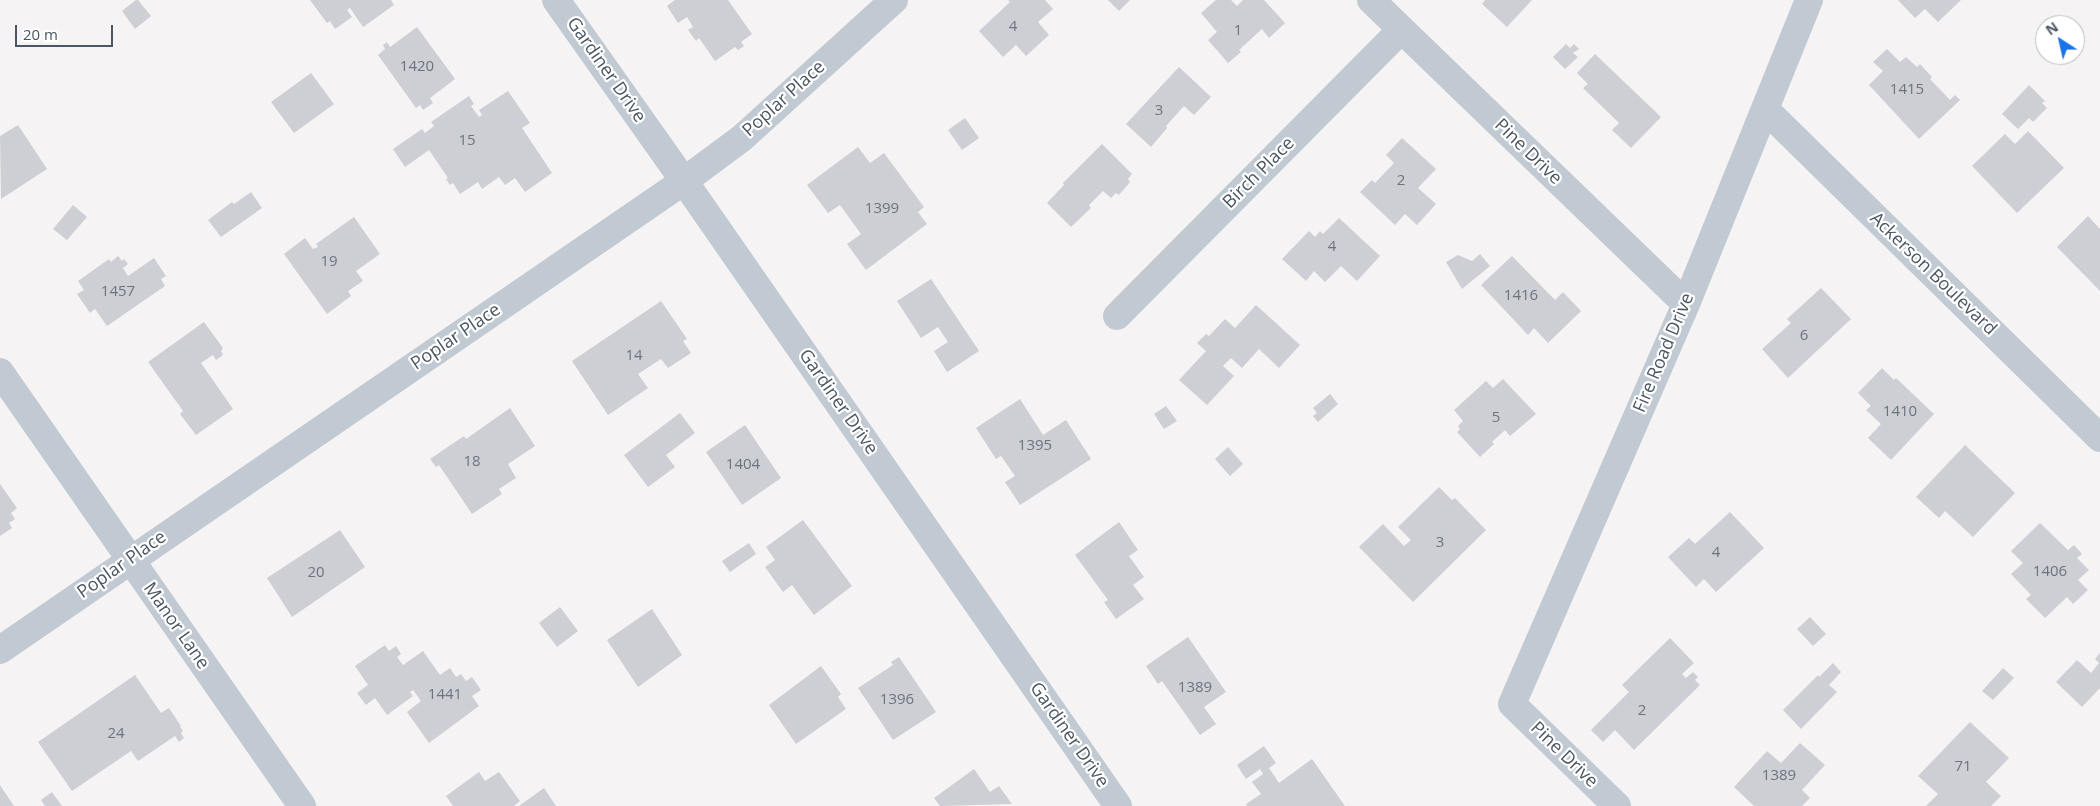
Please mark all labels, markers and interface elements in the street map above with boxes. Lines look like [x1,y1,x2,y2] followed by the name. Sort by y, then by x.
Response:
[562,13,650,127] street label: Gardiner Drive
[18,15,115,47] scale bar
[2035,15,2085,65] north arrow
[2042,17,2062,39] text: N
[1009,18,1017,36] house number: 4
[1234,22,1242,40] house number: 1
[23,24,58,44] text: 20 m
[738,56,830,142] street label: Poplar Place
[400,58,434,76] house number: 1420
[1890,81,1924,99] house number: 1415
[1155,102,1163,120] house number: 3
[1490,115,1566,189] street label: Pine Drive
[458,132,476,150] house number: 15
[1219,133,1299,213] street label: Birch Place
[1397,172,1405,190] house number: 2
[865,200,899,218] house number: 1399
[1865,208,2001,340] street label: Ackerson Boulevard
[1328,238,1336,256] house number: 4
[320,253,338,271] house number: 19
[101,283,135,301] house number: 1457
[1504,287,1538,305] house number: 1416
[1629,290,1699,416] street label: Fire Road Drive
[407,299,505,375] street label: Poplar Place
[1800,327,1808,345] house number: 6
[794,345,882,459] street label: Gardiner Drive
[625,347,643,365] house number: 14
[1883,403,1917,421] house number: 1410
[1492,409,1500,427] house number: 5
[1018,437,1052,455] house number: 1395
[463,453,481,471] house number: 18
[726,456,760,474] house number: 1404
[73,527,171,603] street label: Poplar Place
[1436,534,1444,552] house number: 3
[1712,544,1720,562] house number: 4
[2033,563,2067,581] house number: 1406
[307,564,325,582] house number: 20
[138,579,214,673] street label: Manor Lane
[1025,678,1113,792] street label: Gardiner Drive
[1178,679,1212,697] house number: 1389
[428,686,462,704] house number: 1441
[880,691,914,709] house number: 1396
[1638,702,1646,720] house number: 2
[1526,718,1602,792] street label: Pine Drive
[107,725,125,743] house number: 24
[1954,758,1972,776] house number: 71
[1762,767,1796,785] house number: 1389

